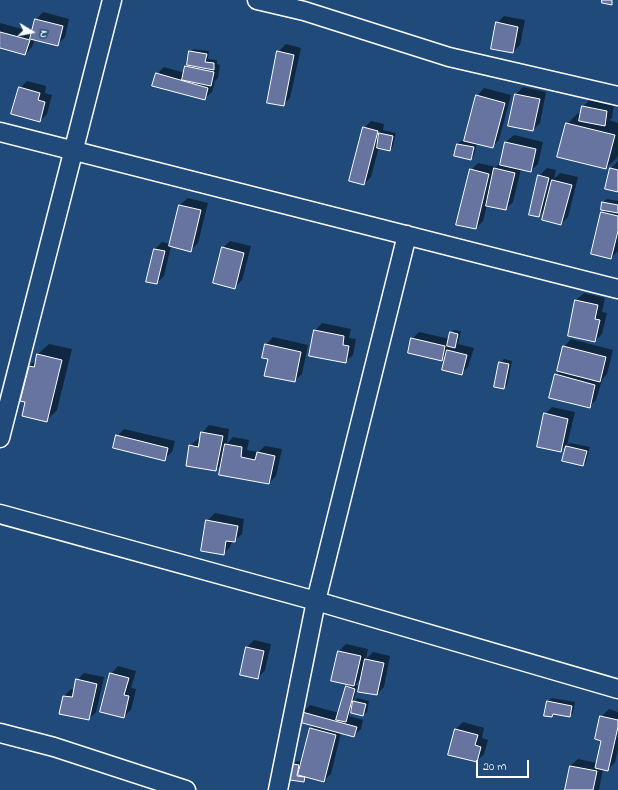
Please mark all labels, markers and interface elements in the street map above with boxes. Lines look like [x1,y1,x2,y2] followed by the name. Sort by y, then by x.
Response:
[12,12,52,52] north arrow
[35,29,52,39] text: N
[478,752,531,778] scale bar
[483,758,506,776] text: 20 m

